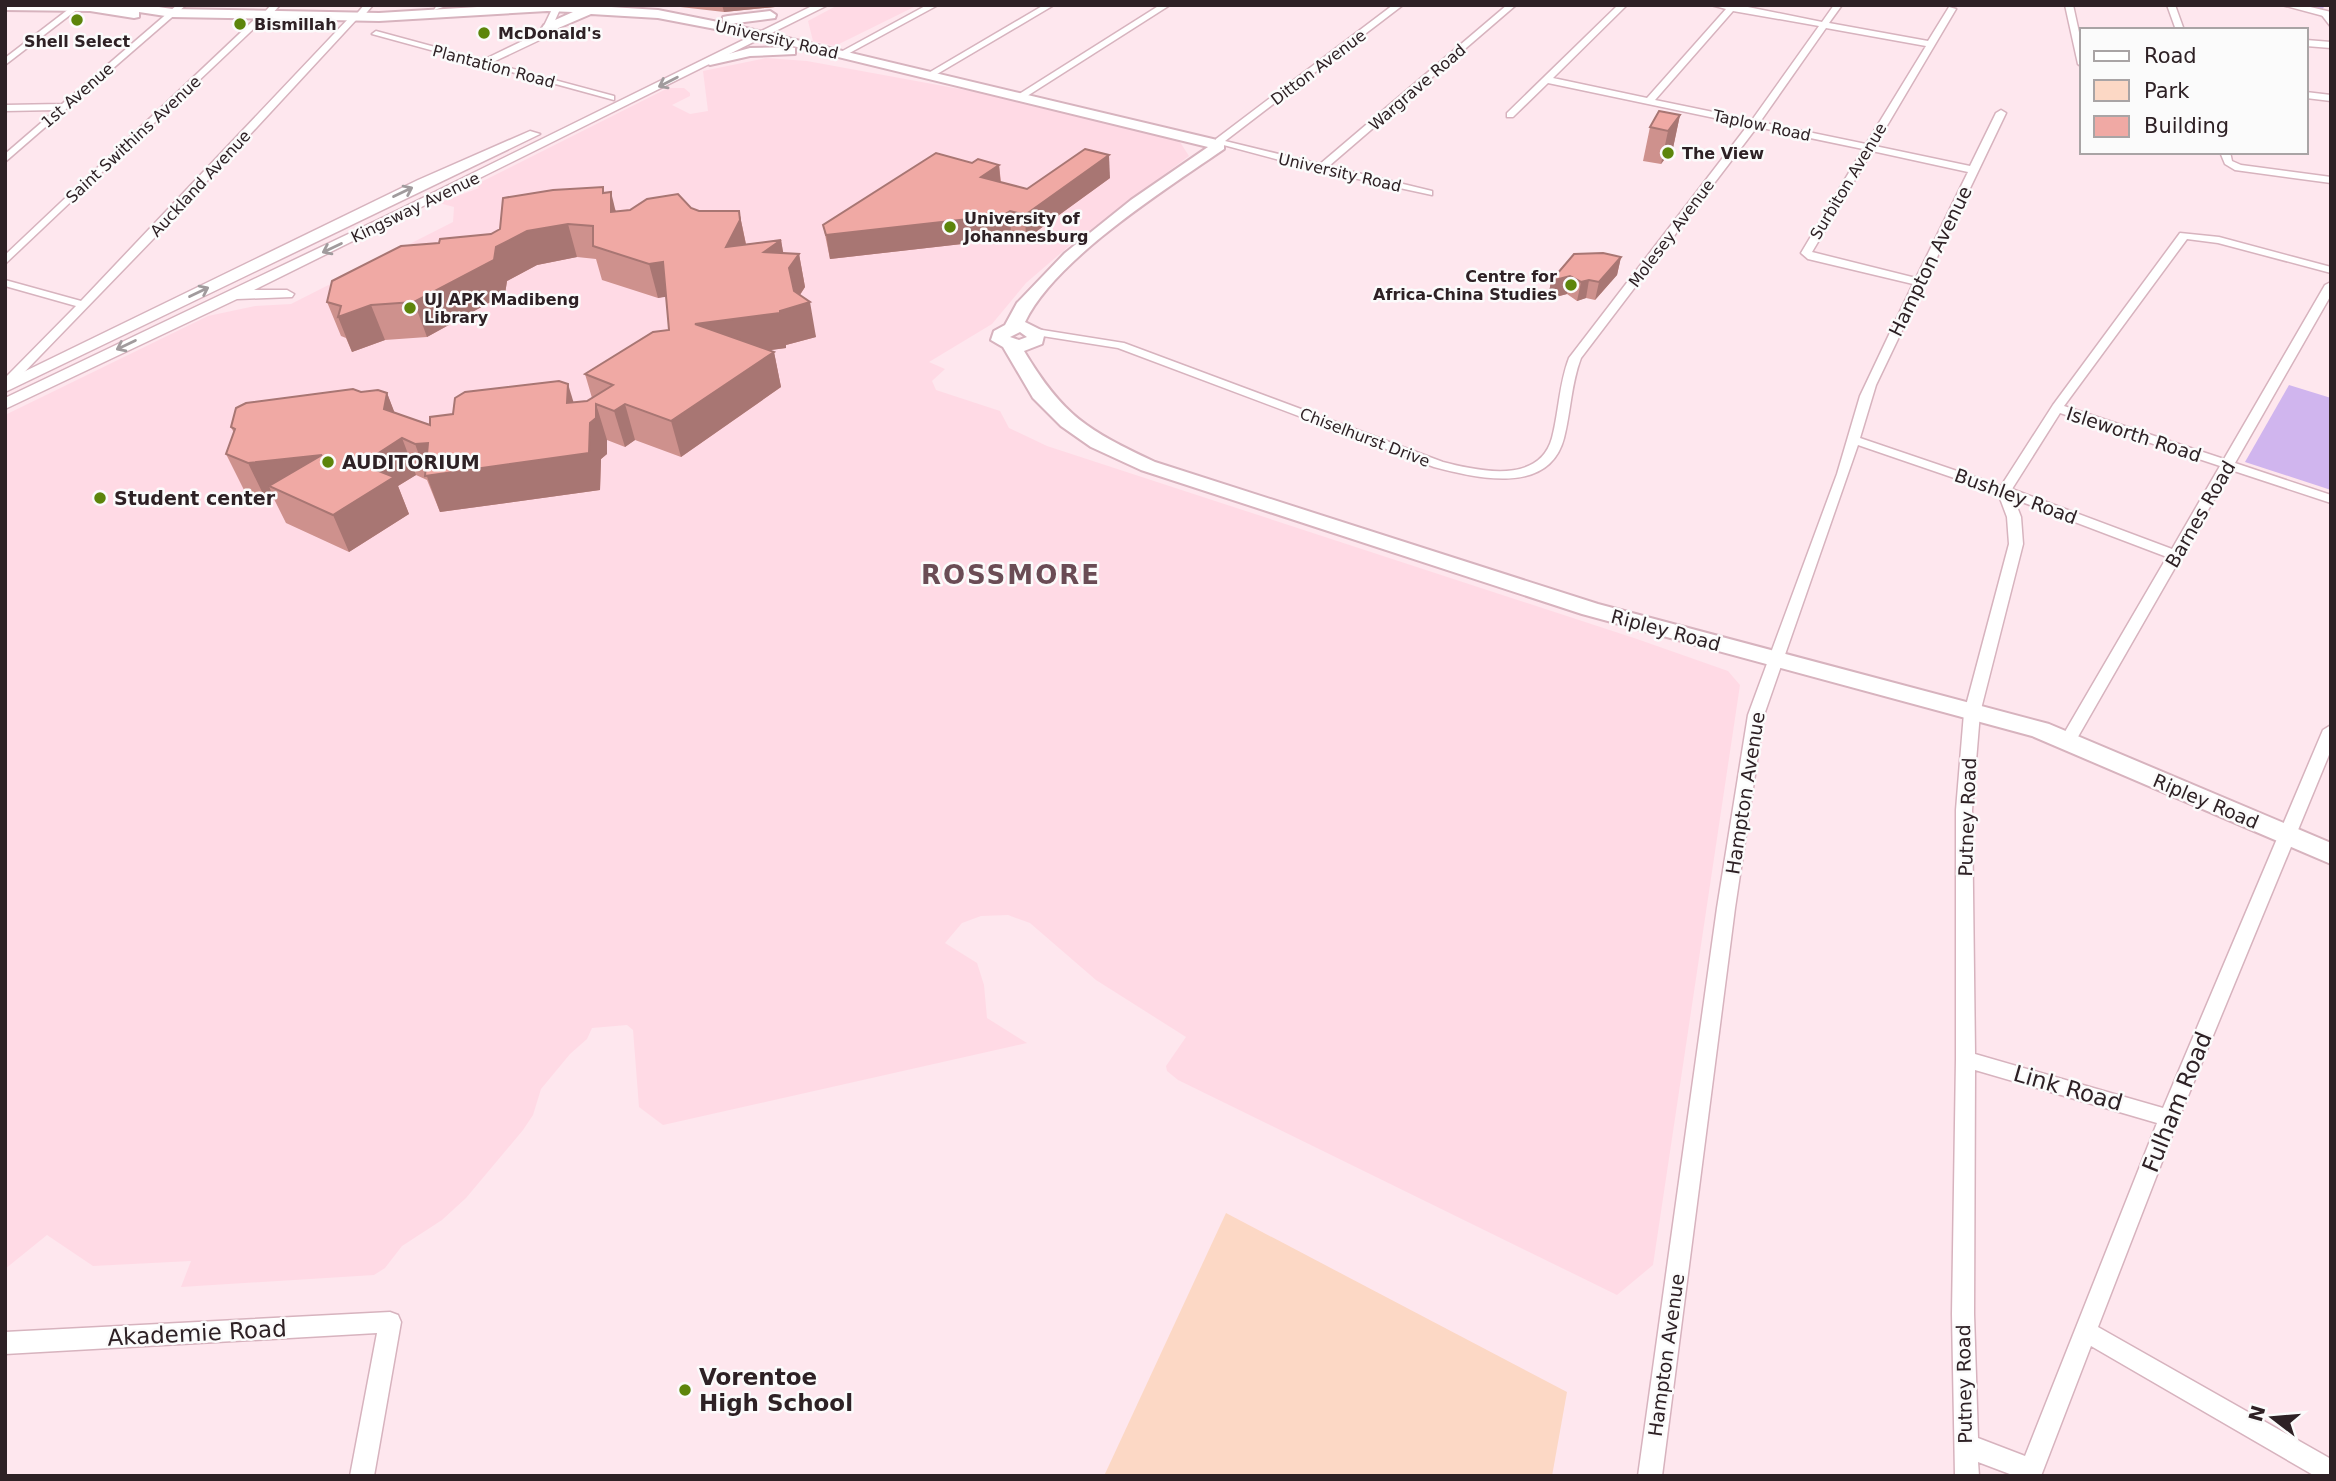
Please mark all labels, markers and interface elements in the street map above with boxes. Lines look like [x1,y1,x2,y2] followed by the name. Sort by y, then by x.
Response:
[69,12,85,28] marker: Shell Select
[254,15,337,34] place label: Bismillah
[232,16,248,32] marker: Bismillah
[713,16,840,63] street label: University Road
[498,24,601,43] place label: McDonald's
[476,25,492,41] marker: McDonald's
[1267,26,1369,109] street label: Ditton Avenue
[2080,28,2308,154] legend
[24,32,130,51] place label: Shell Select
[1365,40,1470,135] street label: Wargrave Road
[431,41,557,92] street label: Plantation Road
[2144,44,2197,68] text: Road
[37,59,117,132] street label: 1st Avenue
[62,72,205,207] street label: Saint Swithins Avenue
[658,76,679,89] one-way arrow
[2144,79,2190,103] text: Park
[1710,106,1813,145] street label: Taplow Road
[2144,114,2229,138] text: Building
[1806,120,1891,243] street label: Surbiton Avenue
[146,126,254,240] street label: Auckland Avenue
[1682,144,1764,163] place label: The View
[1660,145,1676,161] marker: The View
[1276,149,1403,196] street label: University Road
[348,168,483,247] street label: Kingsway Avenue
[1625,176,1718,291] street label: Molesey Avenue
[1884,182,1976,340] street label: Hampton Avenue
[392,185,413,199] one-way arrow
[963,209,1088,246] place label: University of Johannesburg
[942,219,958,235] marker: University of Johannesburg
[322,242,343,255] one-way arrow
[1373,267,1557,304] place label: Centre for Africa-China Studies
[1563,277,1579,293] marker: Centre for Africa-China Studies
[188,285,209,299] one-way arrow
[424,290,579,327] place label: UJ APK Madibeng Library
[402,300,418,316] marker: UJ APK Madibeng Library
[116,339,138,352] one-way arrow
[2064,402,2204,466] street label: Isleworth Road
[1297,404,1432,471] street label: Chiselhurst Drive
[342,451,480,473] place label: AUDITORIUM
[320,454,336,470] marker: AUDITORIUM
[2161,457,2239,571] street label: Barnes Road
[1952,464,2080,528] street label: Bushley Road
[114,487,276,509] place label: Student center
[92,490,108,506] marker: Student center
[921,560,1101,590] district label: ROSSMORE
[1609,605,1723,655] street label: Ripley Road
[1721,710,1769,876] street label: Hampton Avenue
[1954,757,1980,877] street label: Putney Road
[2150,769,2262,833] street label: Ripley Road
[2137,1028,2217,1176] street label: Fulham Road
[2011,1060,2125,1116] street label: Link Road
[1644,1272,1688,1438] street label: Hampton Avenue
[107,1315,287,1351] street label: Akademie Road
[1952,1324,1976,1444] street label: Putney Road
[699,1364,853,1416] place label: Vorentoe High School
[677,1382,693,1398] marker: Vorentoe High School
[2238,1383,2308,1453] north arrow
[2244,1403,2269,1424] text: N

